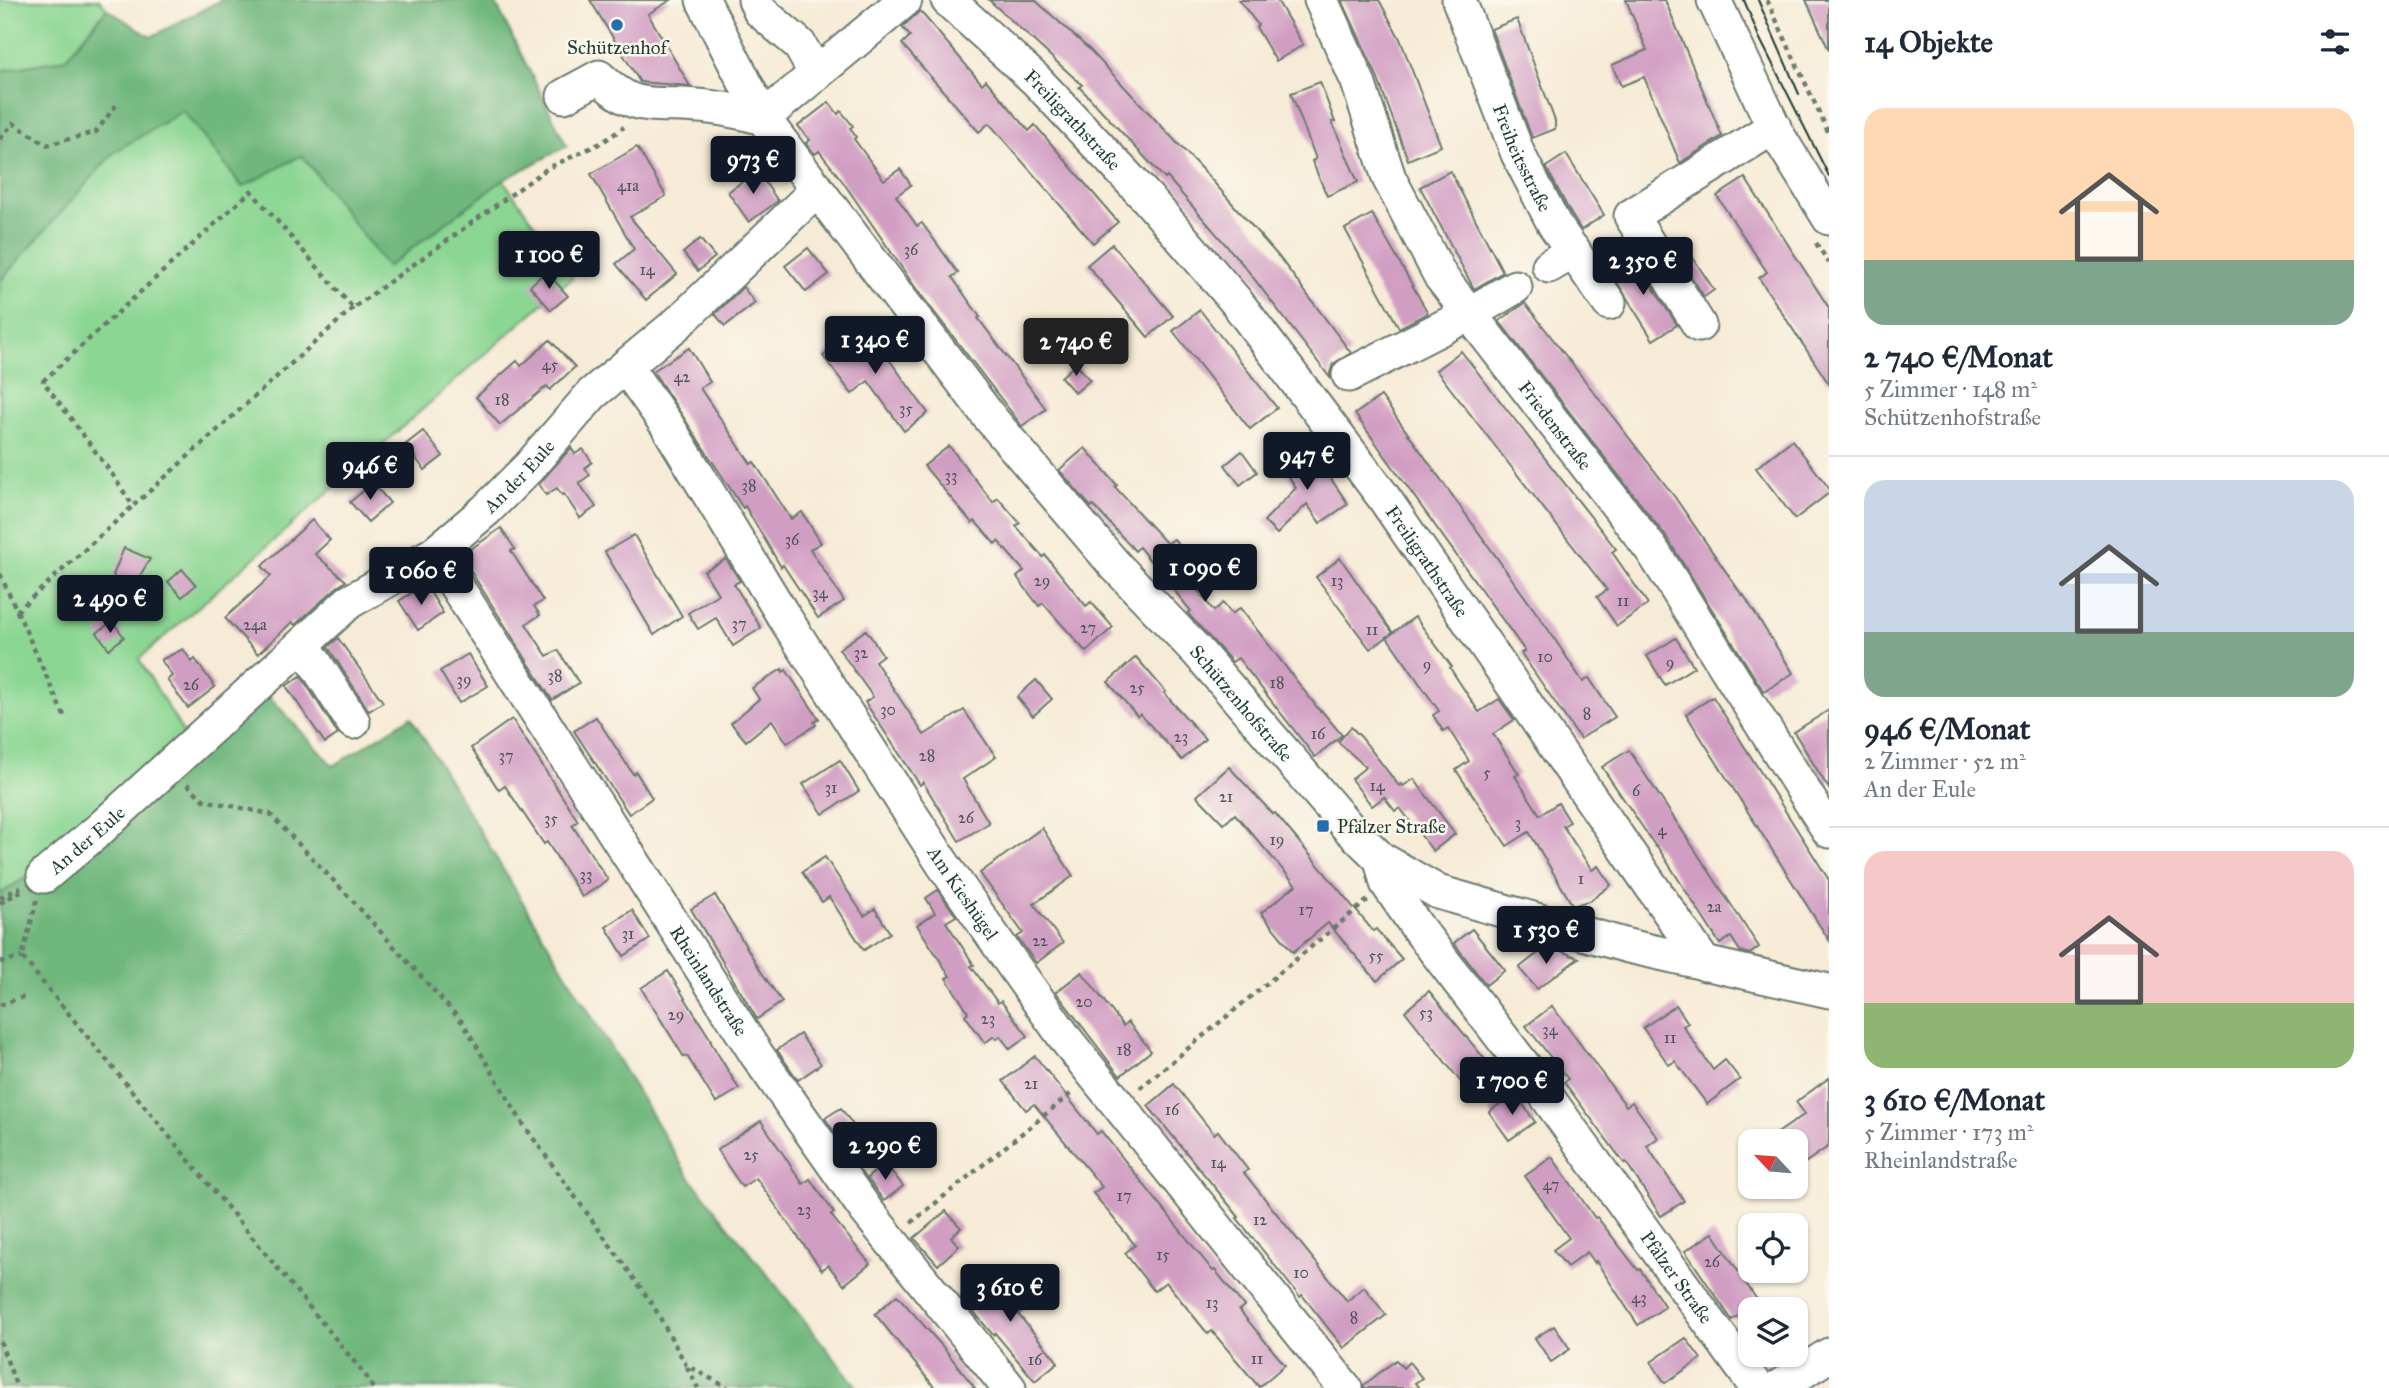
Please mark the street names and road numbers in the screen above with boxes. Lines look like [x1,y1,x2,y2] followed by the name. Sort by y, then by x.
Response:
[1020,64,1126,175] street label: Freiligrathstraße
[1488,100,1557,215] street label: Freiheitsstraße
[1514,376,1597,474] street label: Friedenstraße
[478,435,559,518] street label: An der Eule
[1381,501,1474,621] street label: Freiligrathstraße
[1185,640,1298,766] street label: Schützenhofstraße
[43,801,129,879] street label: An der Eule
[922,841,1004,945] street label: Am Kieshügel
[665,921,753,1040] street label: Rheinlandstraße
[1636,1226,1718,1328] street label: Pfälzer Straße

